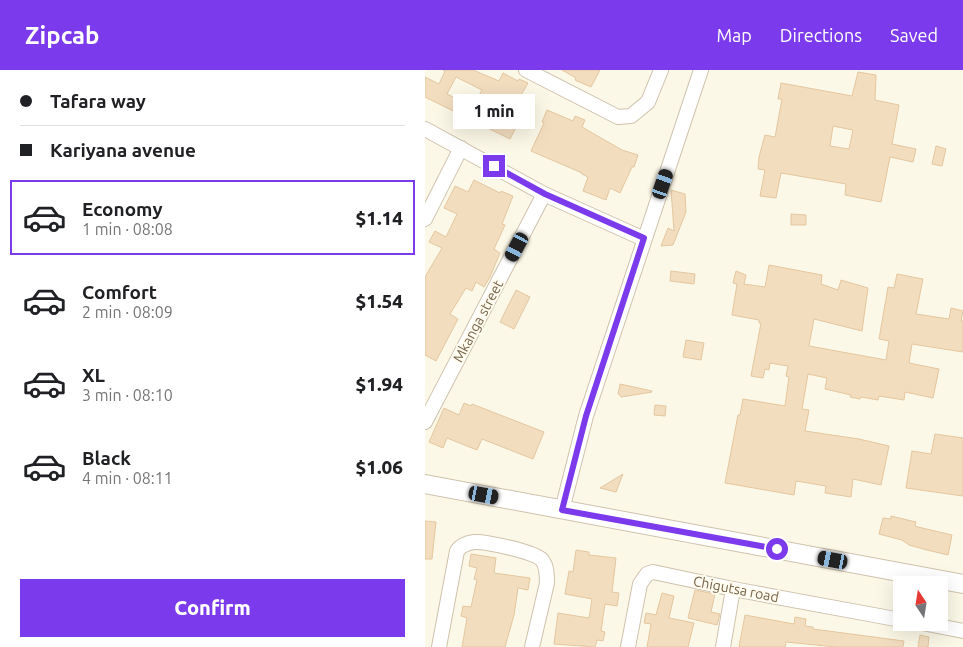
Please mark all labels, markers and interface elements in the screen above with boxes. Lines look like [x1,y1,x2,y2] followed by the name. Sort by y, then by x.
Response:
[25,22,99,49] text: Zipcab
[716,25,752,45] text: Map
[780,25,862,45] text: Directions
[890,25,938,45] text: Saved
[50,90,146,112] text: Tafara way
[453,93,535,128] callout: 1 min
[474,102,514,120] text: 1 min
[50,139,196,161] text: Kariyana avenue
[483,155,505,177] route end
[651,167,674,201] car
[22,195,67,240] icon: car
[82,198,163,220] text: Economy
[355,207,403,229] text: $1.14
[82,220,173,238] text: 1 min · 08:08
[503,230,530,264] car
[450,277,507,365] street label: Mkanga street
[22,278,67,323] icon: car
[82,281,157,303] text: Comfort
[355,290,403,312] text: $1.54
[82,303,173,321] text: 2 min · 08:09
[22,361,67,406] icon: car
[82,364,105,386] text: XL
[355,373,403,395] text: $1.94
[82,386,173,404] text: 3 min · 08:10
[22,444,67,489] icon: car
[82,447,131,469] text: Black
[355,456,403,478] text: $1.06
[82,469,173,487] text: 4 min · 08:11
[467,485,500,505] car
[766,538,788,560] route start
[816,550,849,570] car
[692,573,780,605] street label: Chigutsa road
[893,576,947,631] north arrow
[893,576,948,631] map controls
[20,579,405,637] button: Confirm

